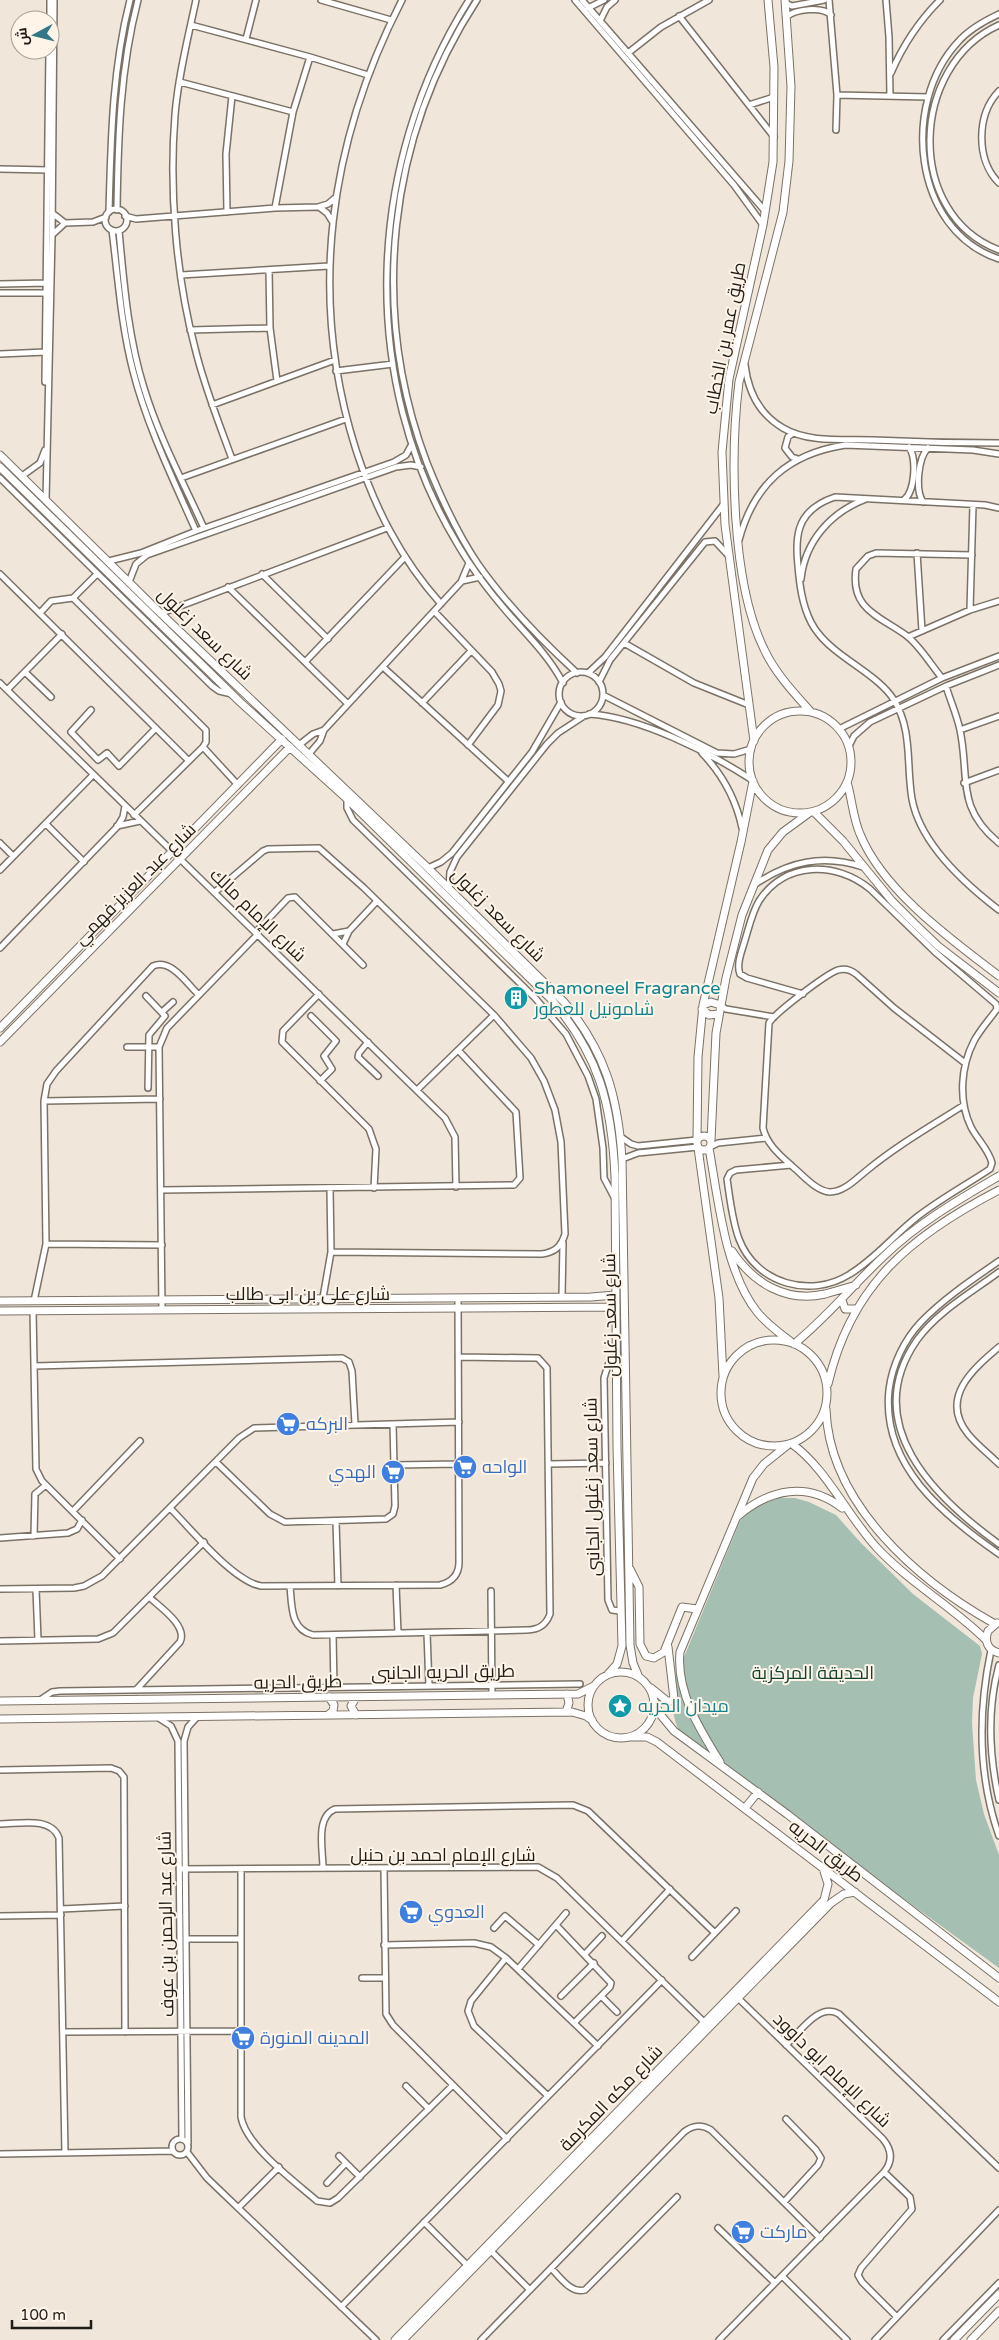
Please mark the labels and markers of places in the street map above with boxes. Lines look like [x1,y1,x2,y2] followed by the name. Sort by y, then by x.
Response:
[533,977,721,1020] place label: Shamoneel Fragrance شامونيل للعطور
[503,985,529,1011] building icon: Shamoneel Fragrance شامونيل للعطور
[275,1411,301,1437] supermarket icon: البركه
[306,1413,348,1435] place label: البركه
[452,1454,478,1480] supermarket icon: الواحه
[482,1456,527,1478] place label: الواحه
[380,1459,406,1485] supermarket icon: الهدي
[329,1461,376,1486] place label: الهدي
[607,1693,633,1719] place icon: ميدان الحريه
[638,1695,729,1717] place label: ميدان الحريه
[398,1899,424,1925] supermarket icon: العدوي
[428,1901,485,1926] place label: العدوي
[230,2025,256,2051] supermarket icon: المدينه المنورة
[260,2027,370,2049] place label: المدينه المنورة
[730,2219,756,2245] supermarket icon: ماركت
[760,2221,808,2243] place label: ماركت

